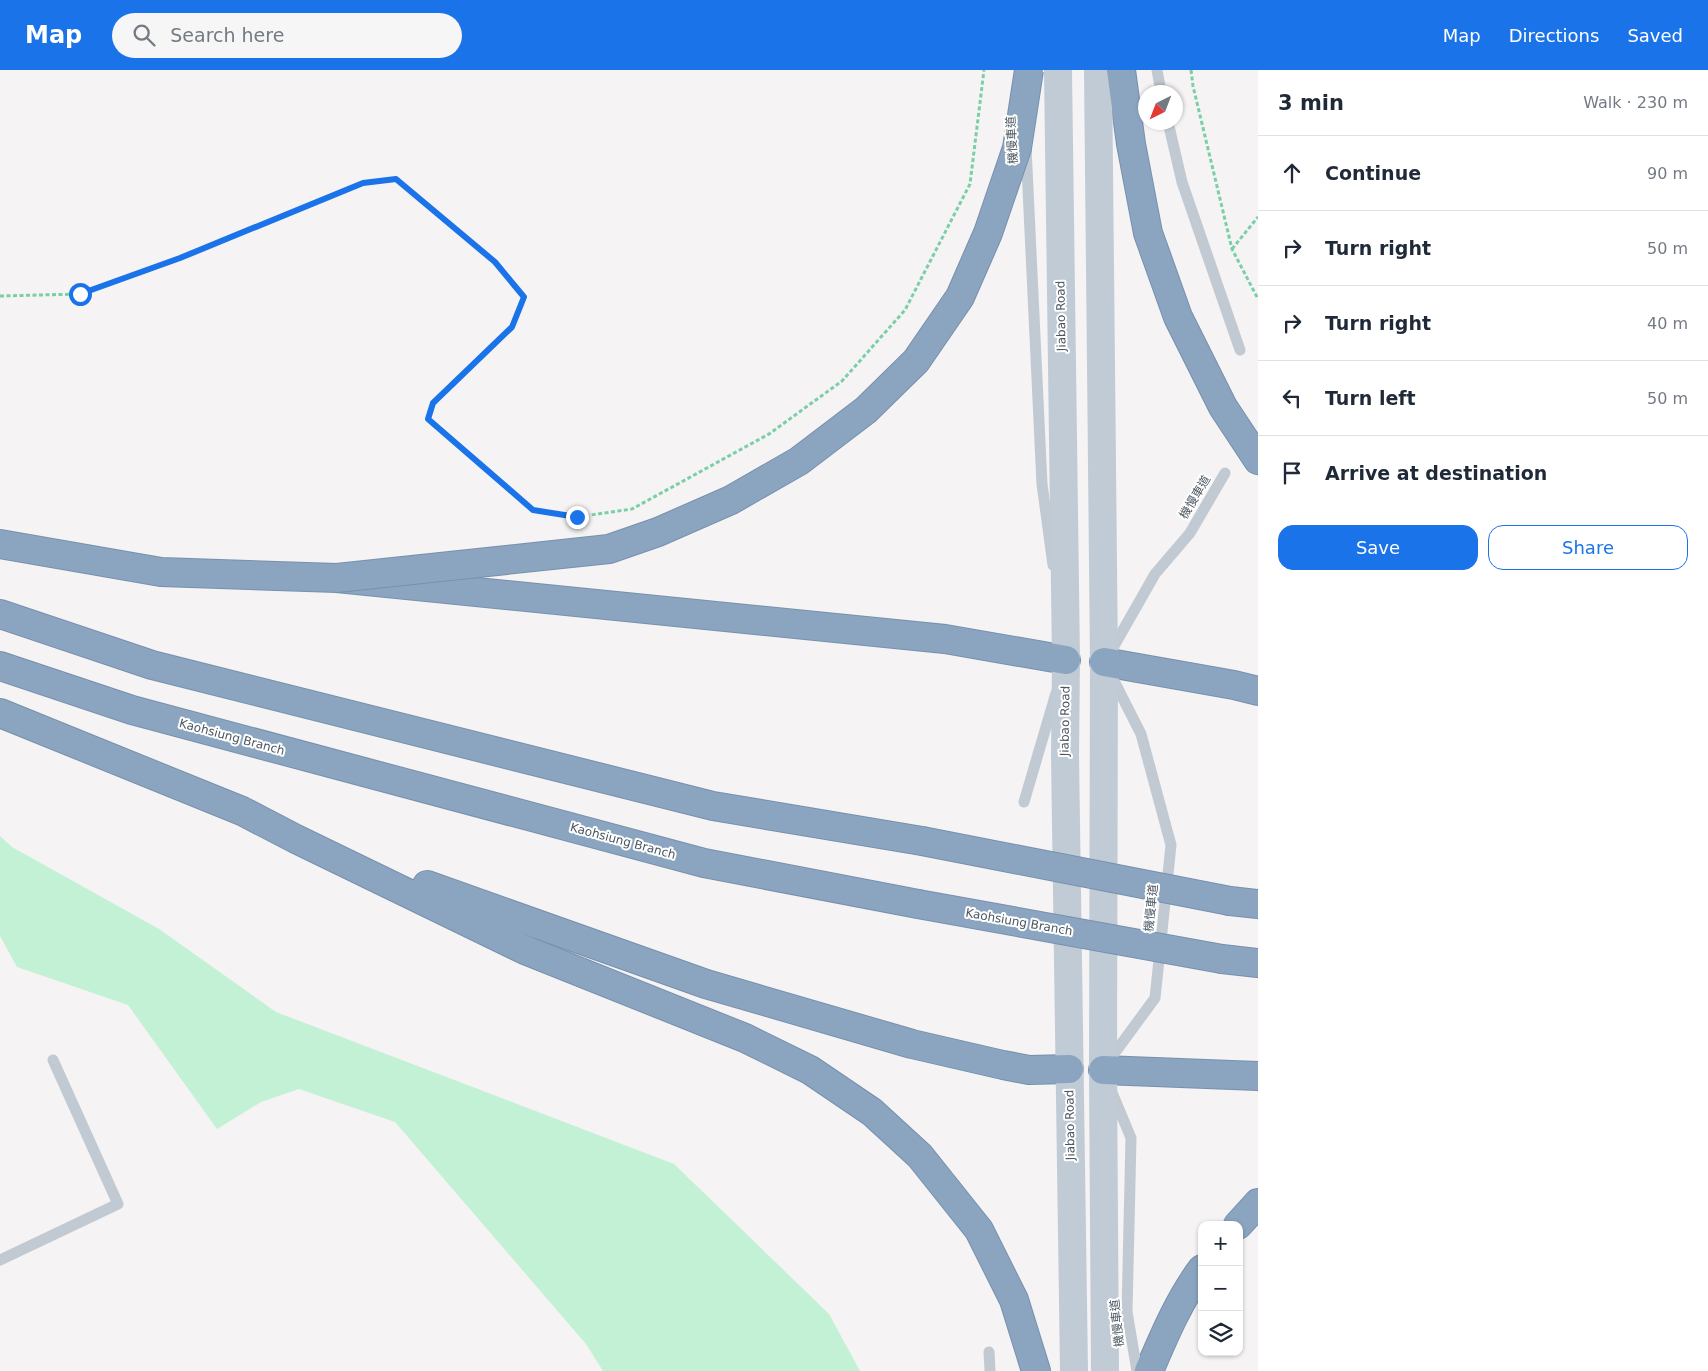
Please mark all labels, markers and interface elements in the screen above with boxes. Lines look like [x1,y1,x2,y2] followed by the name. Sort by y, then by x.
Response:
[112,13,462,58] search box
[25,21,82,49] text: Map
[130,21,158,49] icon: search
[170,24,284,46] text: Search here
[1443,25,1481,46] text: Map
[1509,25,1599,46] text: Directions
[1627,25,1683,46] text: Saved
[1138,85,1183,130] north arrow
[1278,91,1344,115] text: 3 min
[1583,93,1688,112] text: Walk · 230 m
[1004,116,1020,164] street label: 機慢車道
[1278,159,1306,187] icon: ahead
[1325,162,1421,184] text: Continue
[1647,164,1688,183] text: 90 m
[1278,234,1306,262] icon: right
[1325,237,1431,259] text: Turn right
[1647,239,1688,258] text: 50 m
[1053,281,1069,352] street label: Jiabao Road
[69,283,92,306] route start
[1278,309,1306,337] icon: right
[1325,312,1431,334] text: Turn right
[1647,314,1688,333] text: 40 m
[1278,384,1306,412] icon: left
[1325,387,1416,409] text: Turn left
[1647,389,1688,408] text: 50 m
[1278,459,1306,487] icon: arrive
[1325,462,1547,484] text: Arrive at destination
[1177,473,1213,521] street label: 機慢車道
[566,506,589,529] route end
[1278,525,1478,570] button: Save
[1488,525,1688,570] button: Share
[1057,686,1073,757] street label: Jiabao Road
[178,716,286,758] street label: Kaohsiung Branch
[569,820,677,862] street label: Kaohsiung Branch
[1142,883,1160,933] street label: 機慢車道
[964,906,1074,938] street label: Kaohsiung Branch
[1062,1090,1078,1161] street label: Jiabao Road
[1198,1221,1243,1356] map controls
[1198,1221,1243,1266] button: +
[1198,1266,1243,1311] button: −
[1108,1298,1126,1348] street label: 機慢車道
[1198,1311,1243,1356] button: layers

